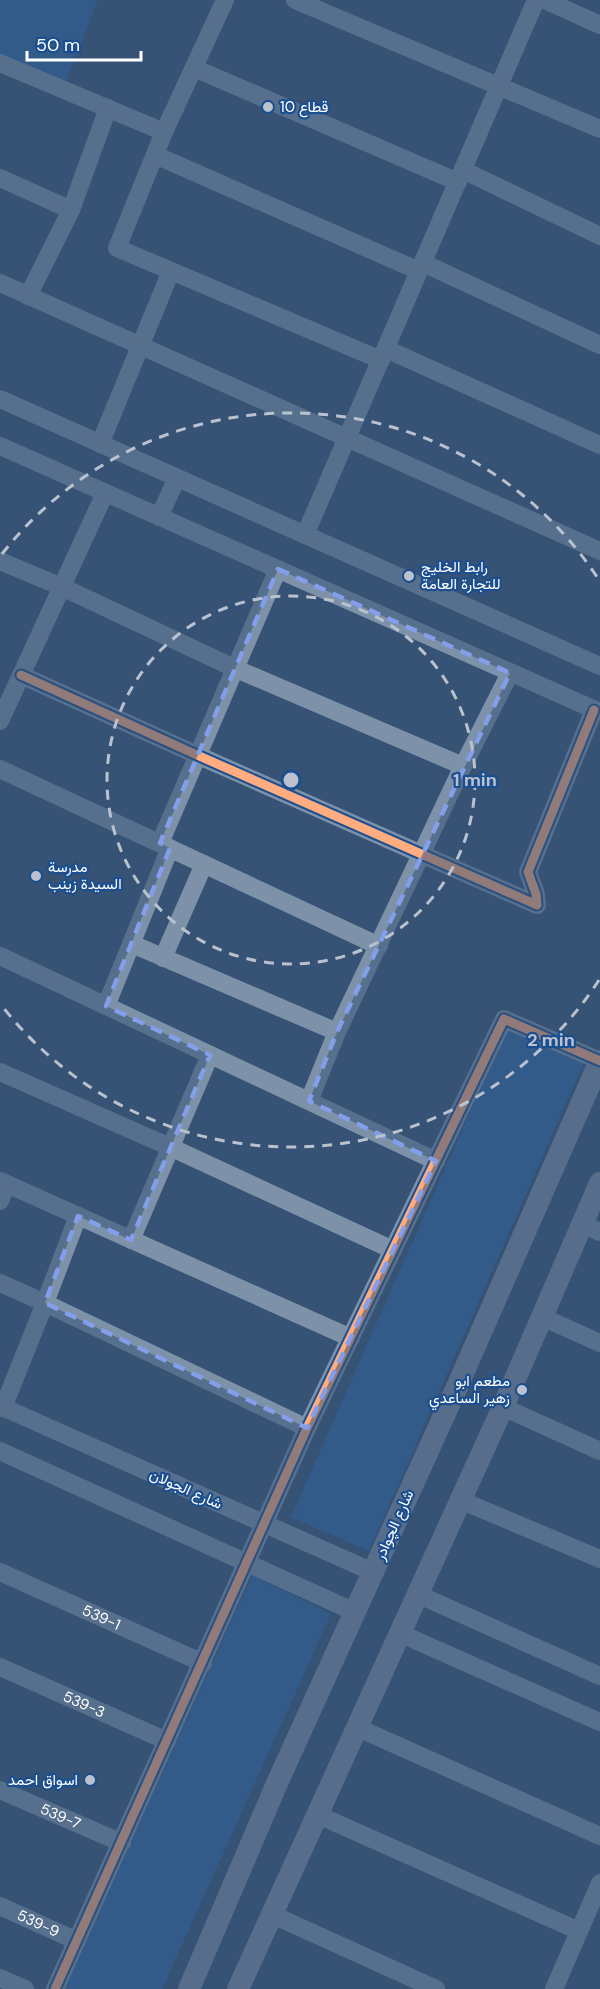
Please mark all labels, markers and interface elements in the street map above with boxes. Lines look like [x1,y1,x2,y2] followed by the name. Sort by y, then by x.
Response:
[27,24,141,62] scale bar
[36,33,80,57] text: 50 m
[280,97,329,118] place label: قطاع 10
[261,100,275,114] marker: قطاع 10
[421,557,501,594] place label: رابط الخليج للتجارة العامة
[402,569,416,583] marker: رابط الخليج للتجارة العامة
[453,768,497,792] text: 1 min
[281,770,301,790] centre of rings
[48,857,122,894] place label: مدرسة السيدة زينب
[29,869,43,883] marker: مدرسة السيدة زينب
[527,1028,575,1052] text: 2 min
[429,1371,510,1411] place label: مطعم ابو زهير الساعدي
[515,1383,529,1397] marker: مطعم ابو زهير الساعدي
[146,1464,226,1515] street label: شارع الجولان
[369,1487,419,1564] street label: شارع الچوادر
[79,1600,124,1635] street label: 539-1
[60,1686,108,1722] street label: 539-3
[8,1770,78,1790] place label: اسواق احمد
[83,1773,97,1787] marker: اسواق احمد
[37,1799,84,1834] street label: 539-7
[14,1905,63,1942] street label: 539-9

